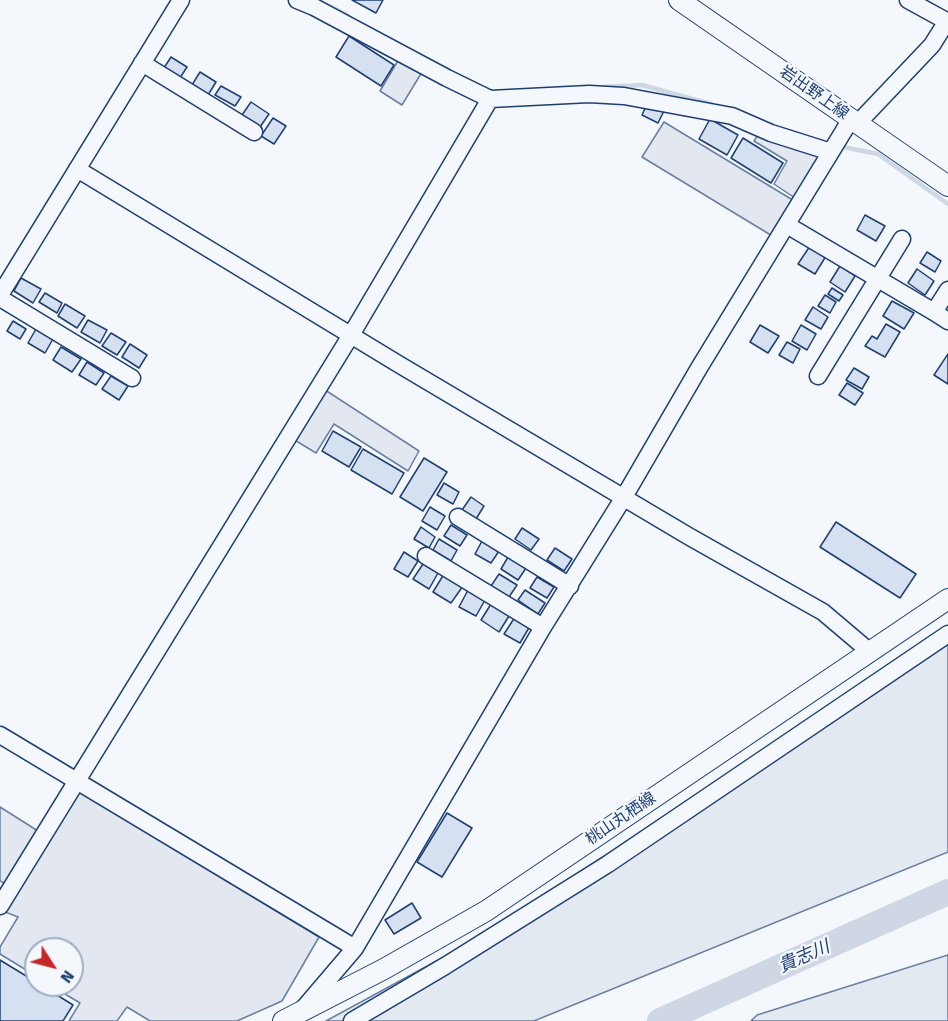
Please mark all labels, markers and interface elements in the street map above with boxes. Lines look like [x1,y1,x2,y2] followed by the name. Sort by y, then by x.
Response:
[776,62,852,124] street label: 岩出野上線
[582,789,660,849] street label: 桃山丸栖線
[775,936,833,978] water label: 貴志川
[24,937,84,997] north arrow
[57,967,78,987] text: N

